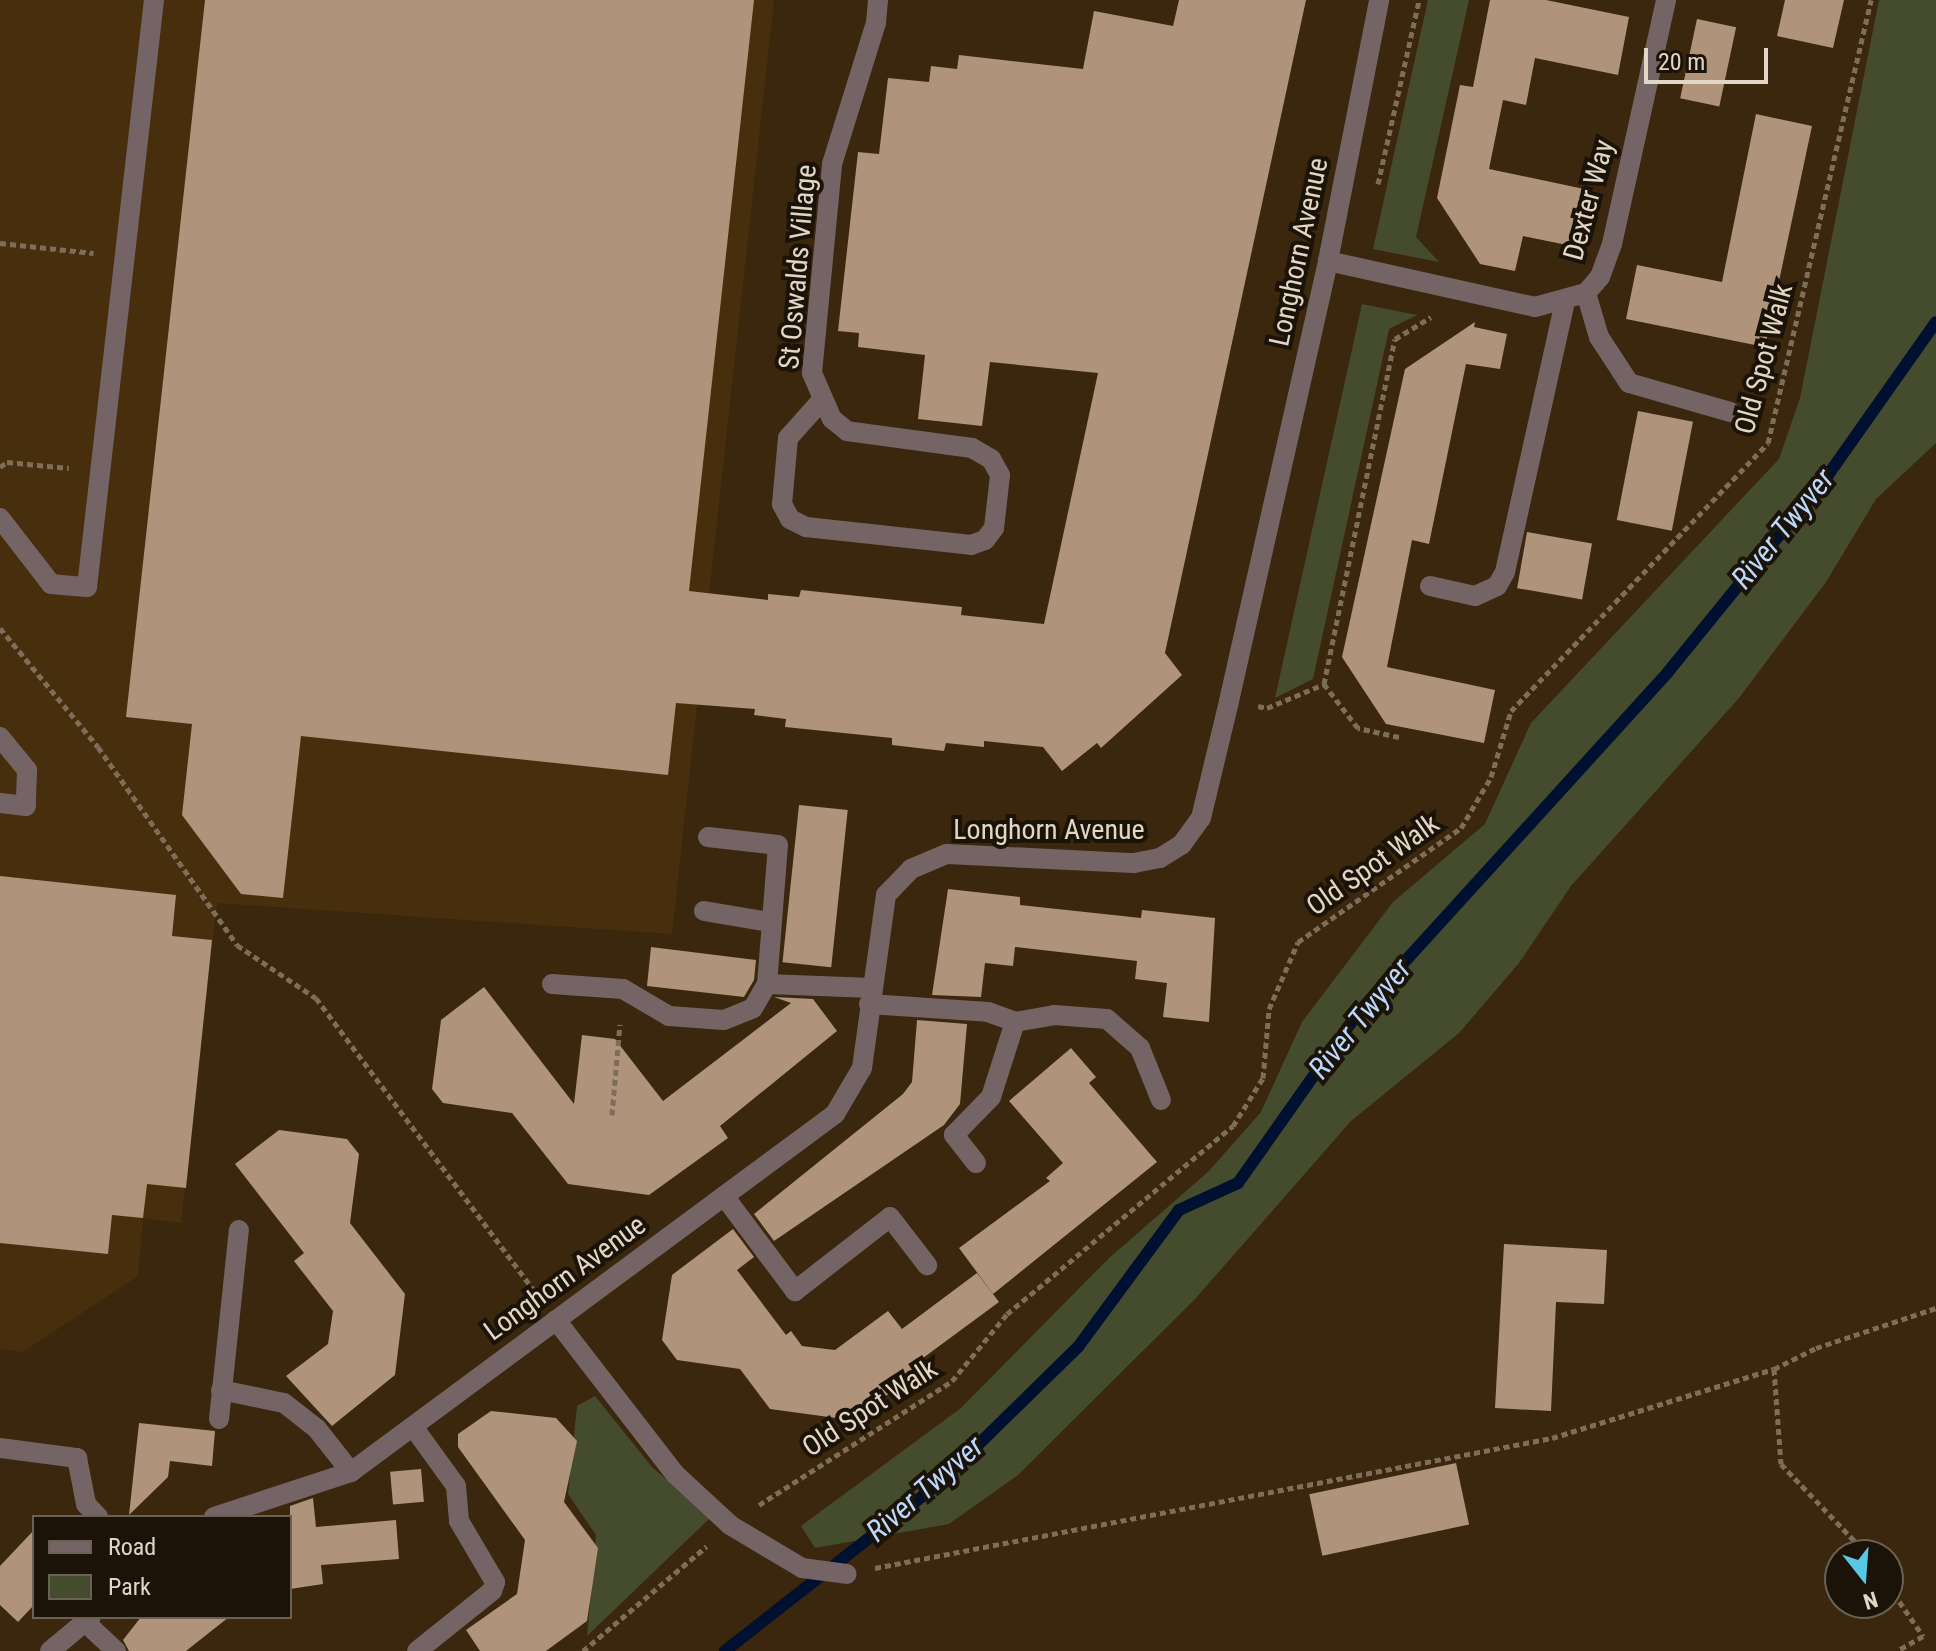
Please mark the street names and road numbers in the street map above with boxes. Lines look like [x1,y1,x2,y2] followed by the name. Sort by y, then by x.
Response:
[1557,136,1621,264] street label: Dexter Way
[1263,155,1335,349] street label: Longhorn Avenue
[772,163,824,371] street label: St Oswalds Village
[1728,280,1800,438] street label: Old Spot Walk
[1300,807,1446,923] street label: Old Spot Walk
[953,813,1145,847] street label: Longhorn Avenue
[478,1208,652,1348] street label: Longhorn Avenue
[796,1352,944,1464] street label: Old Spot Walk

